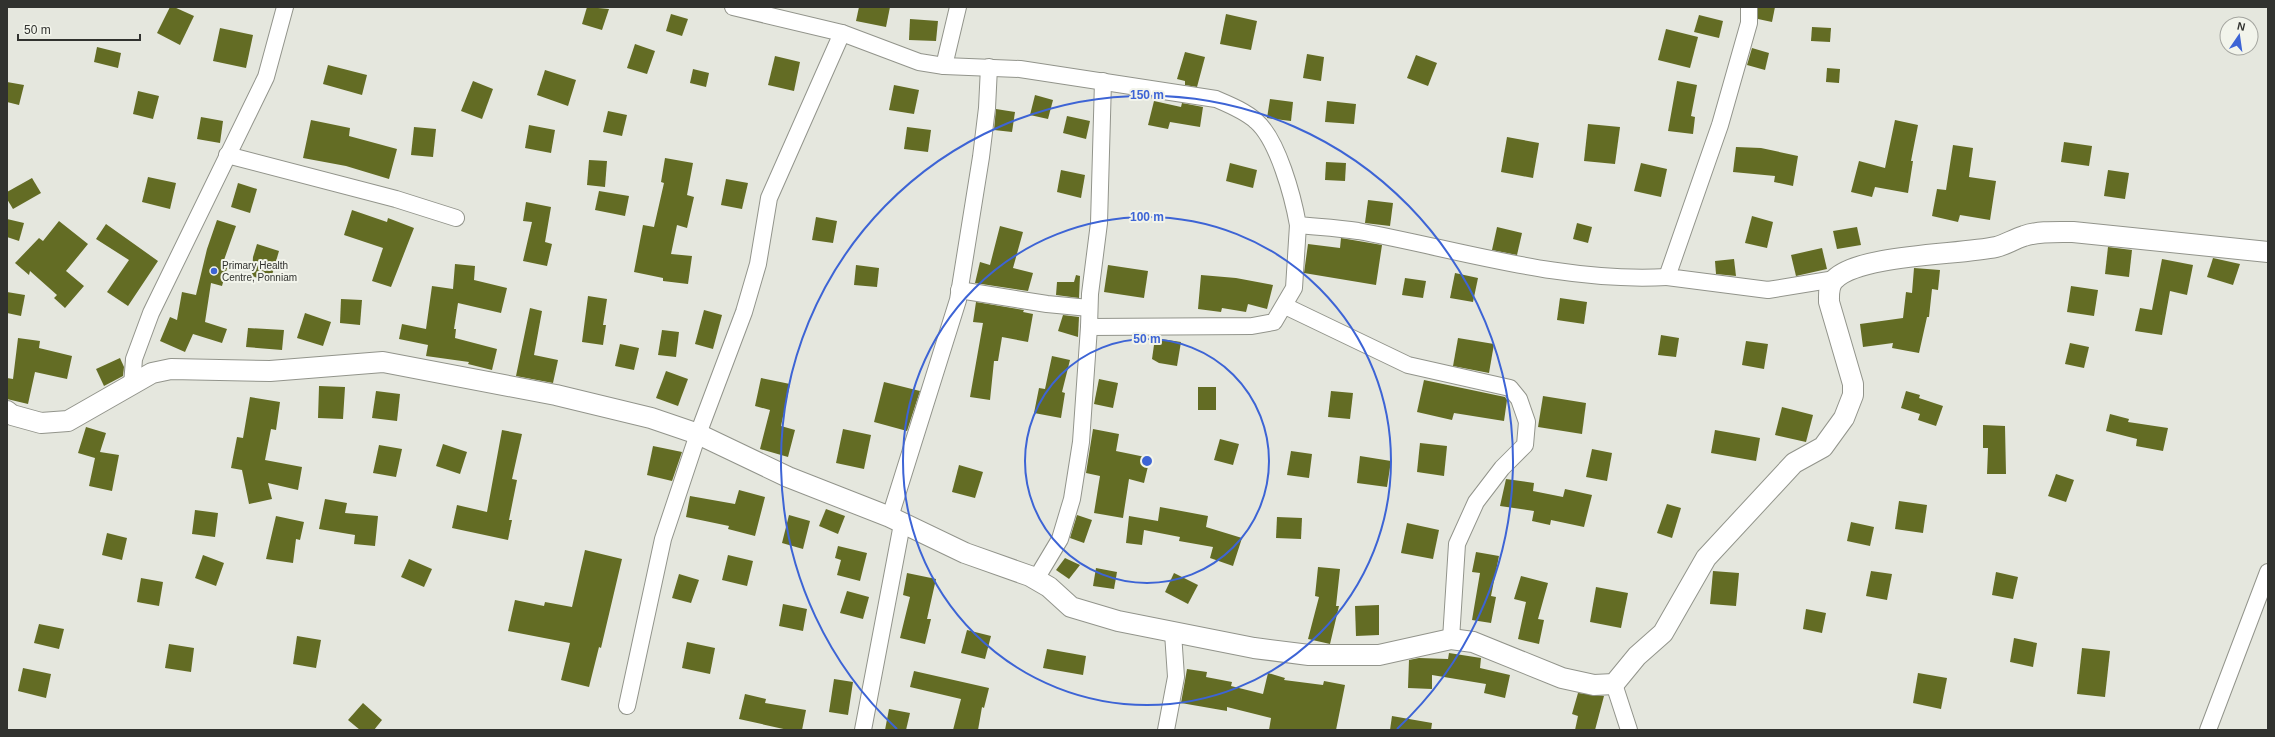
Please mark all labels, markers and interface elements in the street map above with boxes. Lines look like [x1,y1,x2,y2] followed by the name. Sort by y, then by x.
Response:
[18,16,140,42] scale bar
[2219,16,2259,56] north arrow
[2236,20,2247,33] text: N
[24,23,51,37] text: 50 m
[1130,88,1164,102] text: 150 m
[1130,210,1164,224] text: 100 m
[222,260,297,283] place label: Primary Health Centre, Ponniam
[209,266,219,276] marker: Primary Health Centre, Ponniam
[1133,332,1161,346] text: 50 m
[1140,454,1154,468] centre of rings

